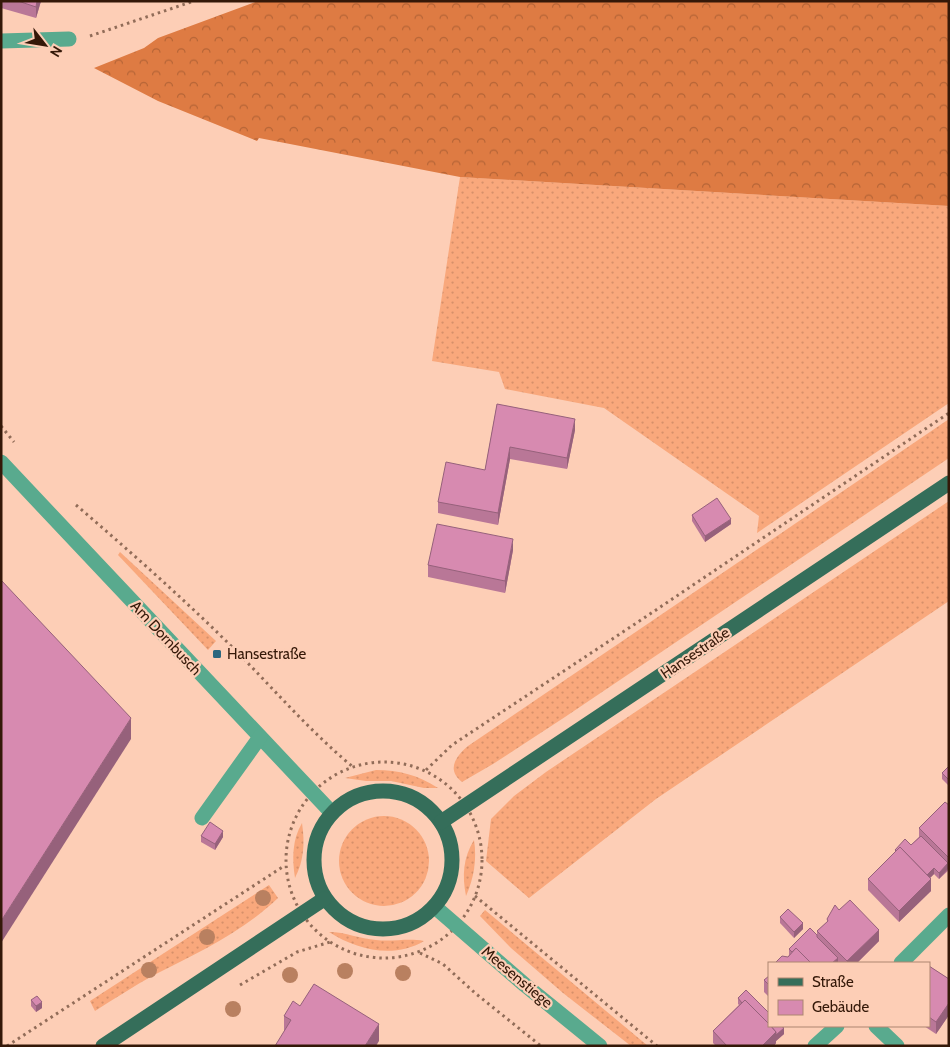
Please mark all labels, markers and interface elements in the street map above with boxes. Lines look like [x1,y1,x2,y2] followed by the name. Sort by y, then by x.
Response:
[20,20,70,70] north arrow
[46,43,66,61] text: N
[127,597,205,679] street label: Am Dornbusch
[657,623,733,683] street label: Hansestraße
[227,645,307,663] place label: Hansestraße
[211,648,223,660] marker: Hansestraße
[478,942,556,1012] street label: Meesenstiege
[768,962,930,1027] legend
[812,973,854,991] text: Straße
[812,998,869,1016] text: Gebäude

